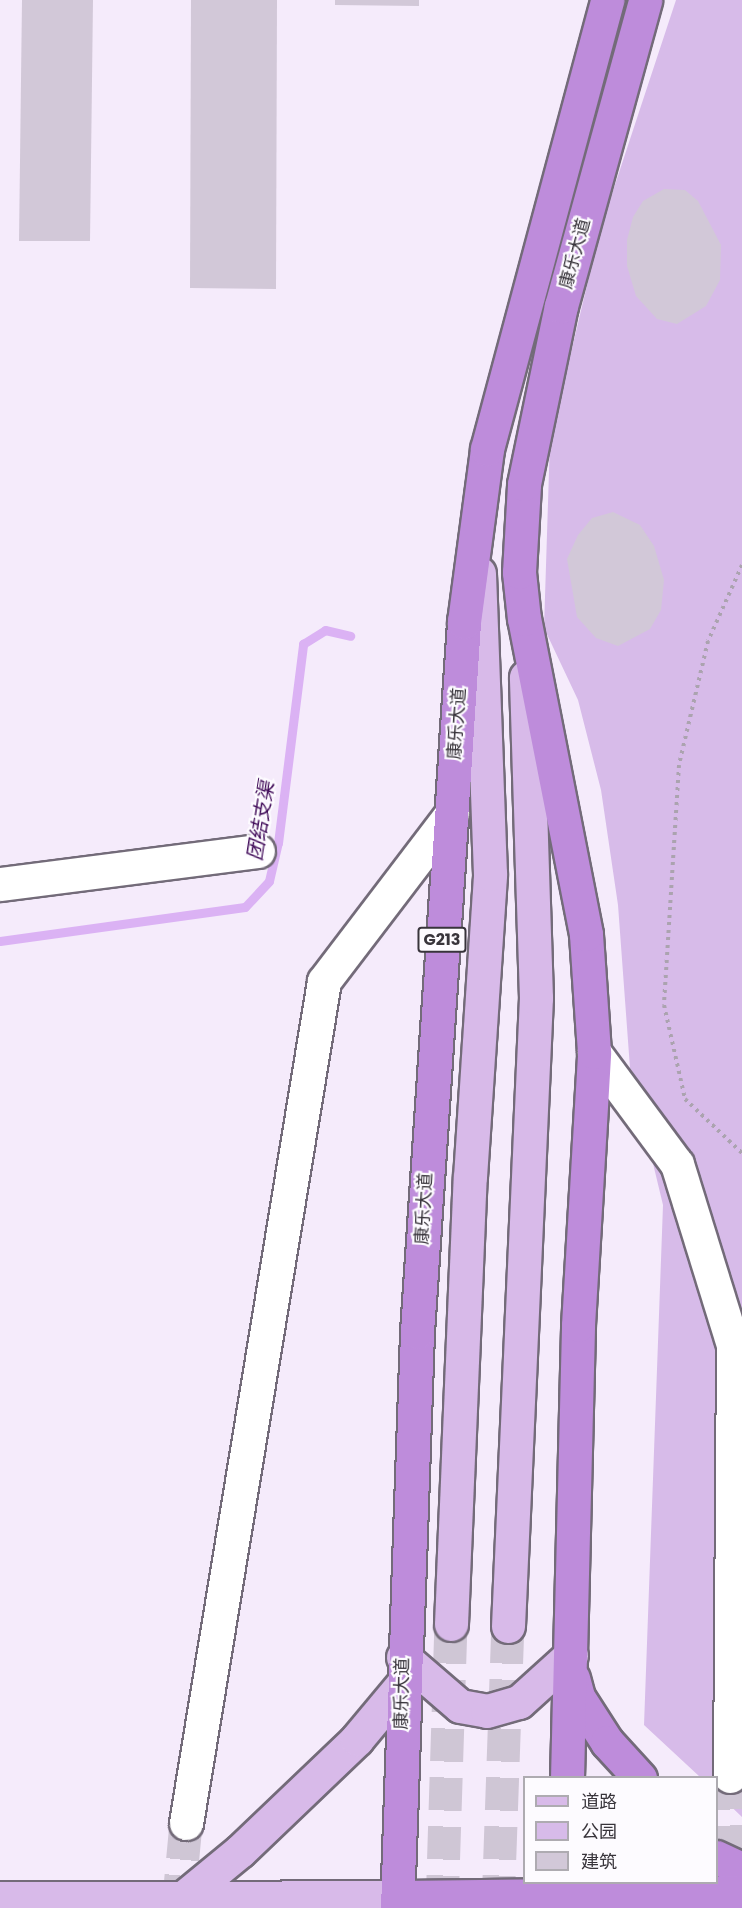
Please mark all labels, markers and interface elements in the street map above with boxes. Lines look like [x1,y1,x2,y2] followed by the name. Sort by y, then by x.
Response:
[555,216,595,292] street label: 康乐大道
[444,687,470,761] street label: 康乐大道
[243,780,279,862] water label: 团结支渠
[416,927,468,953] road number: G213
[411,1172,437,1246] street label: 康乐大道
[391,1658,413,1730] street label: 康乐大道
[523,1776,718,1884] legend
[581,1789,617,1814] text: 道路
[581,1819,617,1844] text: 公园
[581,1849,617,1874] text: 建筑

